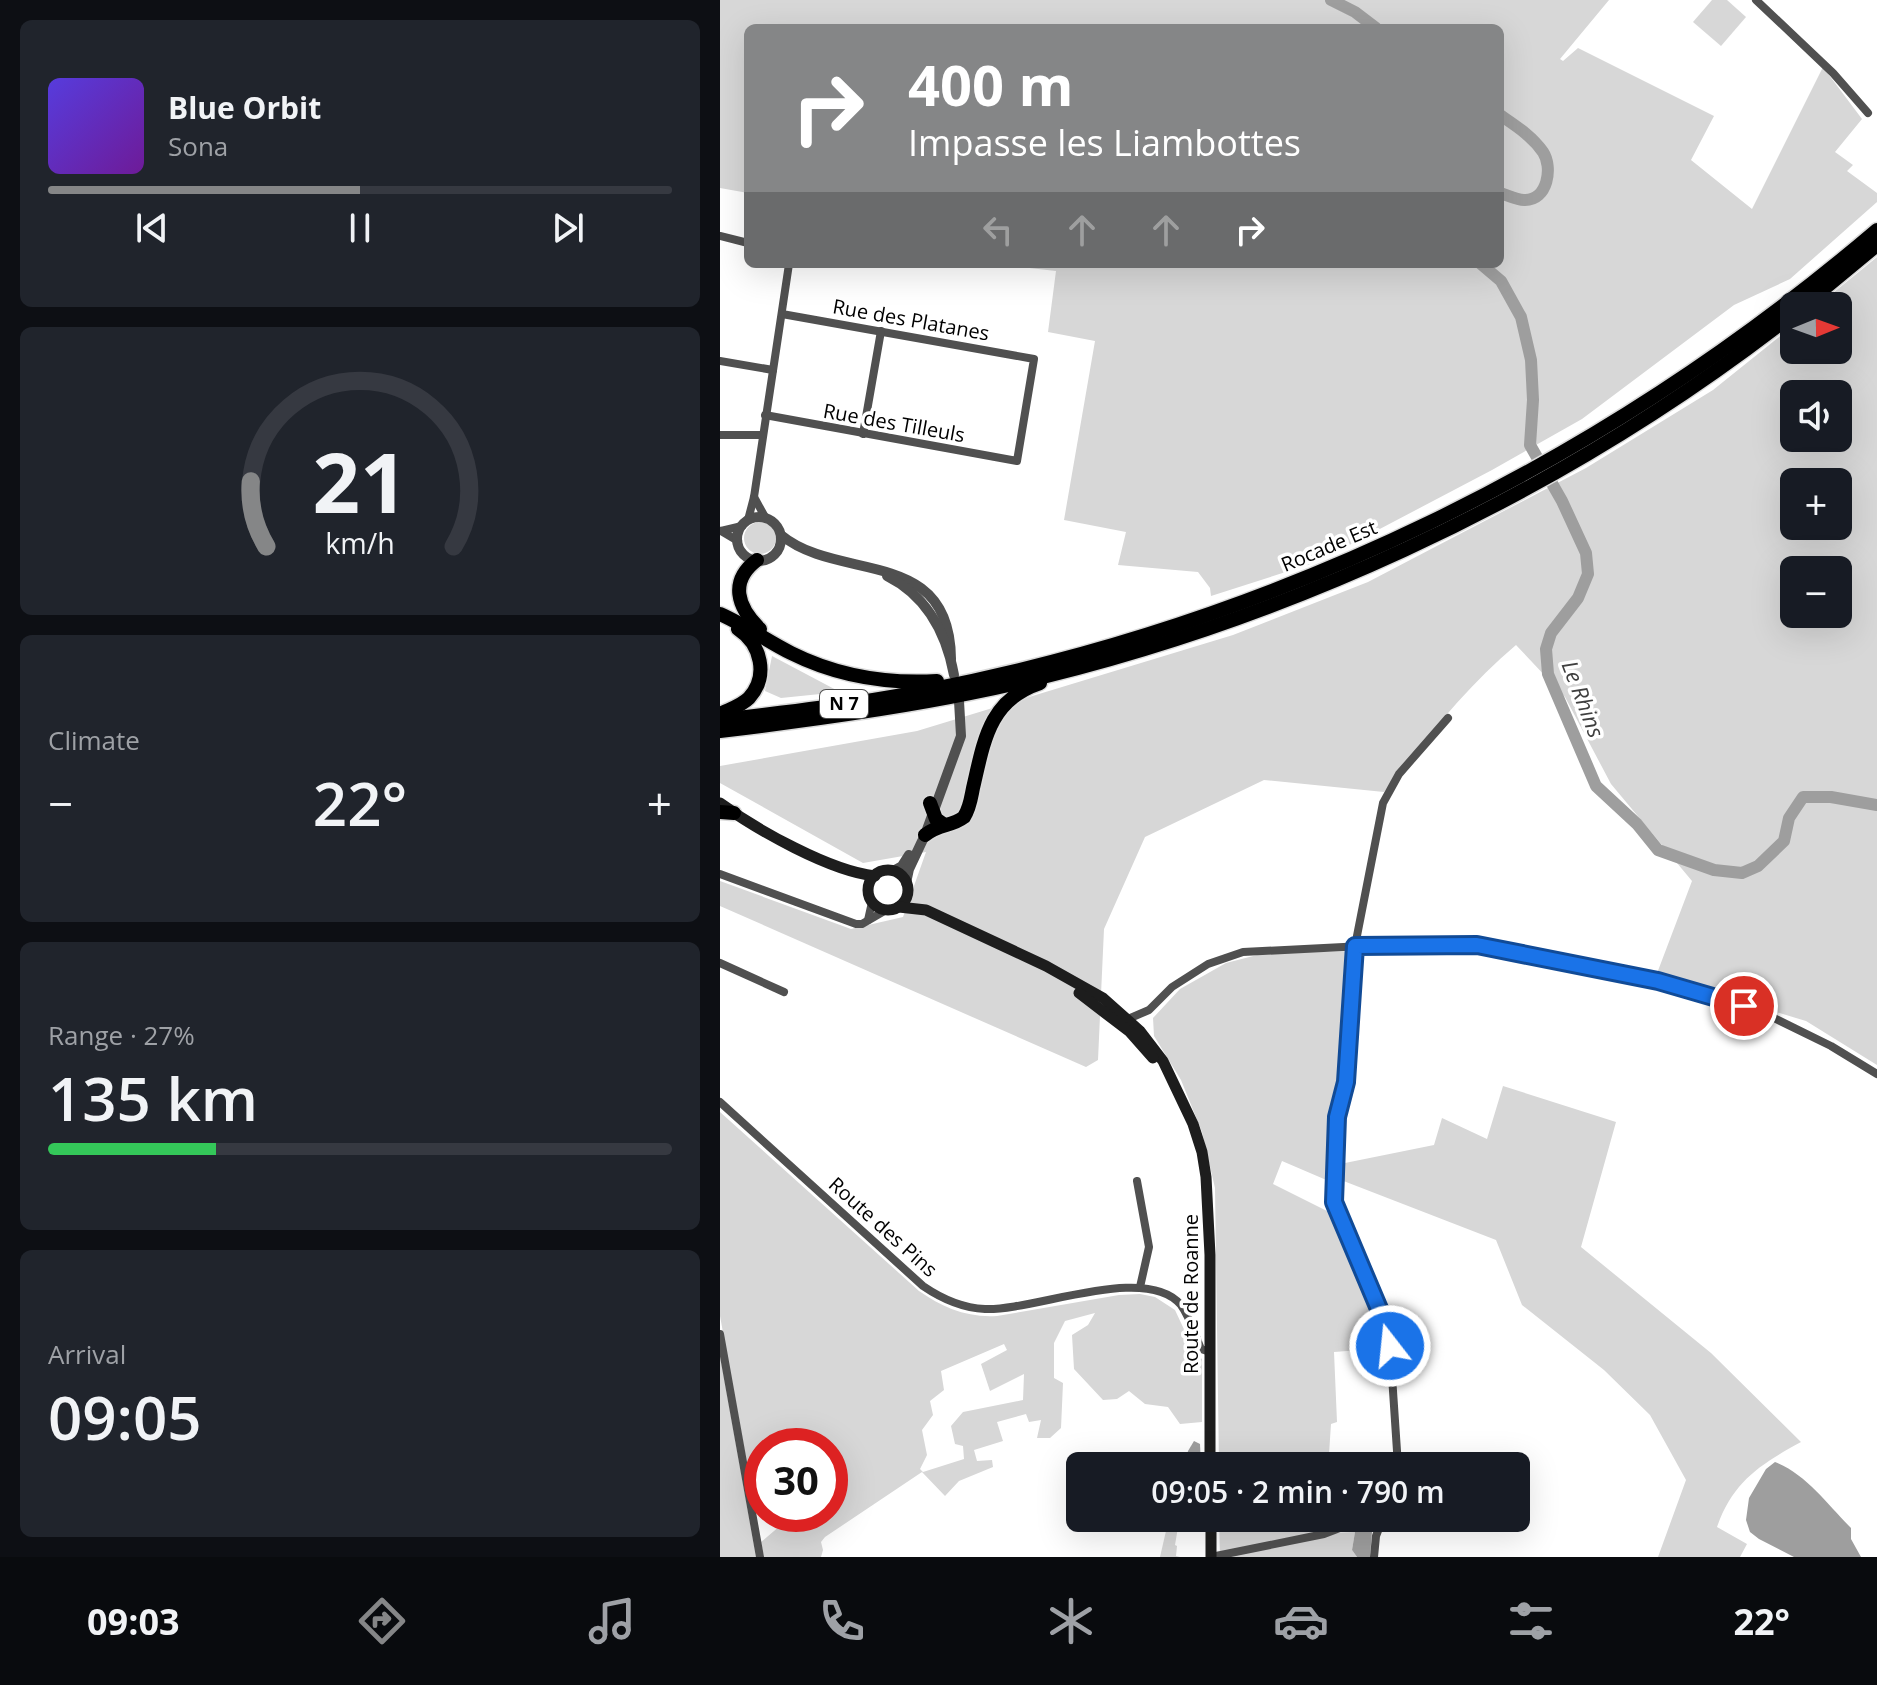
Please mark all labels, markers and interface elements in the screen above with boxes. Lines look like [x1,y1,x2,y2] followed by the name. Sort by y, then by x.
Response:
[908,46,1074,122] text: 400 m
[776,56,880,160] icon: right
[168,87,321,128] text: Blue Orbit
[908,118,1301,167] text: Impasse les Liambottes
[168,128,228,164] text: Sona
[130,206,174,250] icon: previous
[338,206,382,250] icon: pause
[546,206,590,250] icon: next
[976,208,1020,252] icon: left
[1060,208,1104,252] icon: ahead
[1144,208,1188,252] icon: ahead
[1228,208,1272,252] icon: right
[831,292,992,347] street label: Rue des Platanes
[1780,292,1852,364] north arrow
[1780,292,1852,628] map controls
[1780,380,1852,452] button: sound
[821,397,967,448] street label: Rue des Tilleuls
[312,424,408,537] text: 21
[1780,468,1852,540] button: +
[1277,513,1381,578] street label: Rocade Est
[325,523,395,562] text: km/h
[1780,556,1852,628] button: −
[1556,656,1612,742] water label: Le Rhins
[820,690,868,718] road number: N 7
[48,722,140,758] text: Climate
[313,762,407,844] text: 22°
[48,773,73,833] text: −
[647,773,672,833] text: +
[1710,972,1778,1040] pin
[1722,984,1766,1028] icon: arrive
[48,1017,195,1053] text: Range · 27%
[48,1057,258,1139] text: 135 km
[823,1171,943,1283] street label: Route des Pins
[1177,1214,1204,1374] street label: Route de Roanne
[1348,1304,1432,1388] position arrow
[48,1336,126,1372] text: Arrival
[48,1376,202,1458] text: 09:05
[744,1428,848,1532] speed limit sign: 30
[1151,1471,1445,1512] text: 09:05 · 2 min · 790 m
[354,1593,410,1649] icon: directions
[584,1593,640,1649] icon: music
[814,1593,870,1649] icon: phone
[1043,1593,1099,1649] icon: climate
[1273,1593,1329,1649] icon: car
[1503,1593,1559,1649] icon: filters
[87,1597,180,1646] text: 09:03
[1733,1597,1790,1646] text: 22°

